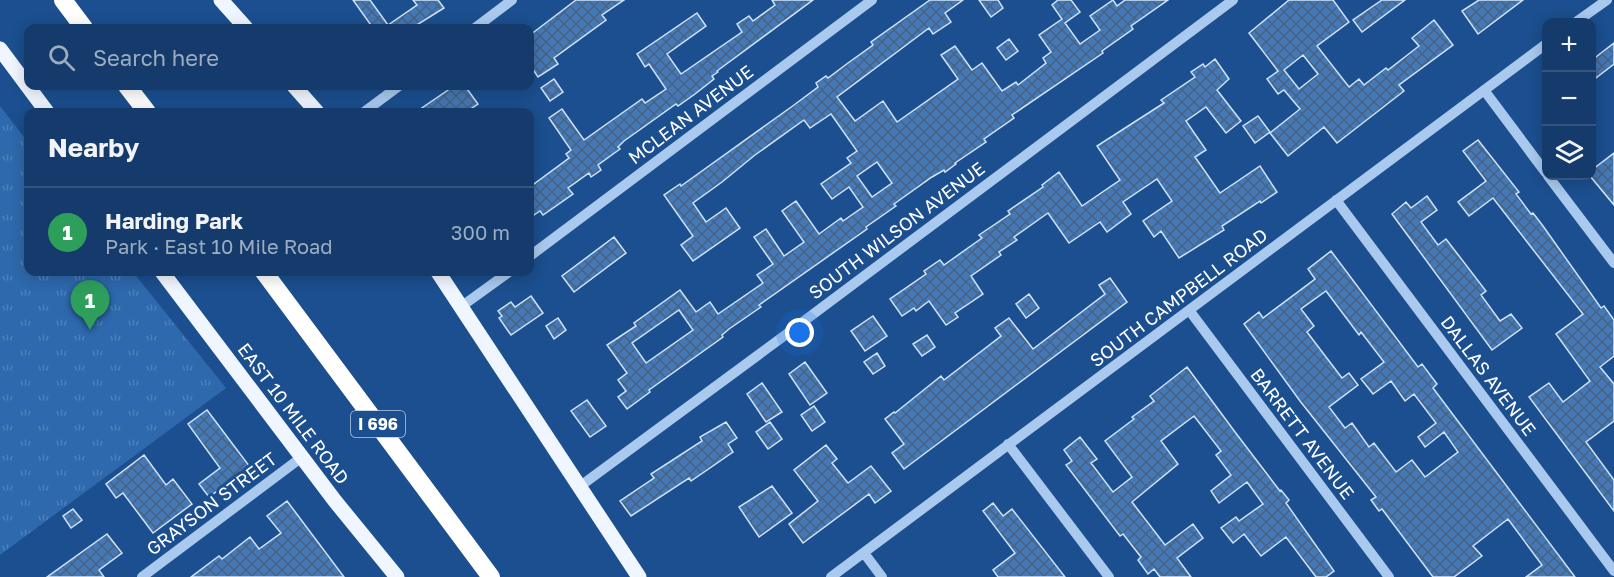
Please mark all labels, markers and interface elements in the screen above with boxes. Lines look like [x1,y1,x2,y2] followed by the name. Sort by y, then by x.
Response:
[1542,18,1596,180] map controls
[1542,18,1596,72] button: +
[24,24,534,90] search box
[45,41,78,74] icon: search
[93,44,219,71] text: Search here
[624,60,757,168] street label: MCLEAN AVENUE
[1542,72,1596,126] button: −
[1542,126,1596,180] button: layers
[48,132,139,163] text: Nearby
[804,157,989,304] street label: SOUTH WILSON AVENUE
[105,207,243,234] text: Harding Park
[62,220,73,244] text: 1
[451,220,510,244] text: 300 m
[1085,223,1271,371] street label: SOUTH CAMPBELL ROAD
[105,234,333,258] text: Park · East 10 Mile Road
[70,280,110,330] pin: 1
[1437,311,1541,440] street label: DALLAS AVENUE
[785,318,814,347] your location
[234,339,354,488] street label: EAST 10 MILE ROAD
[1246,364,1359,503] street label: BARRETT AVENUE
[351,411,405,437] road number: I 696
[142,447,281,559] street label: GRAYSON STREET

